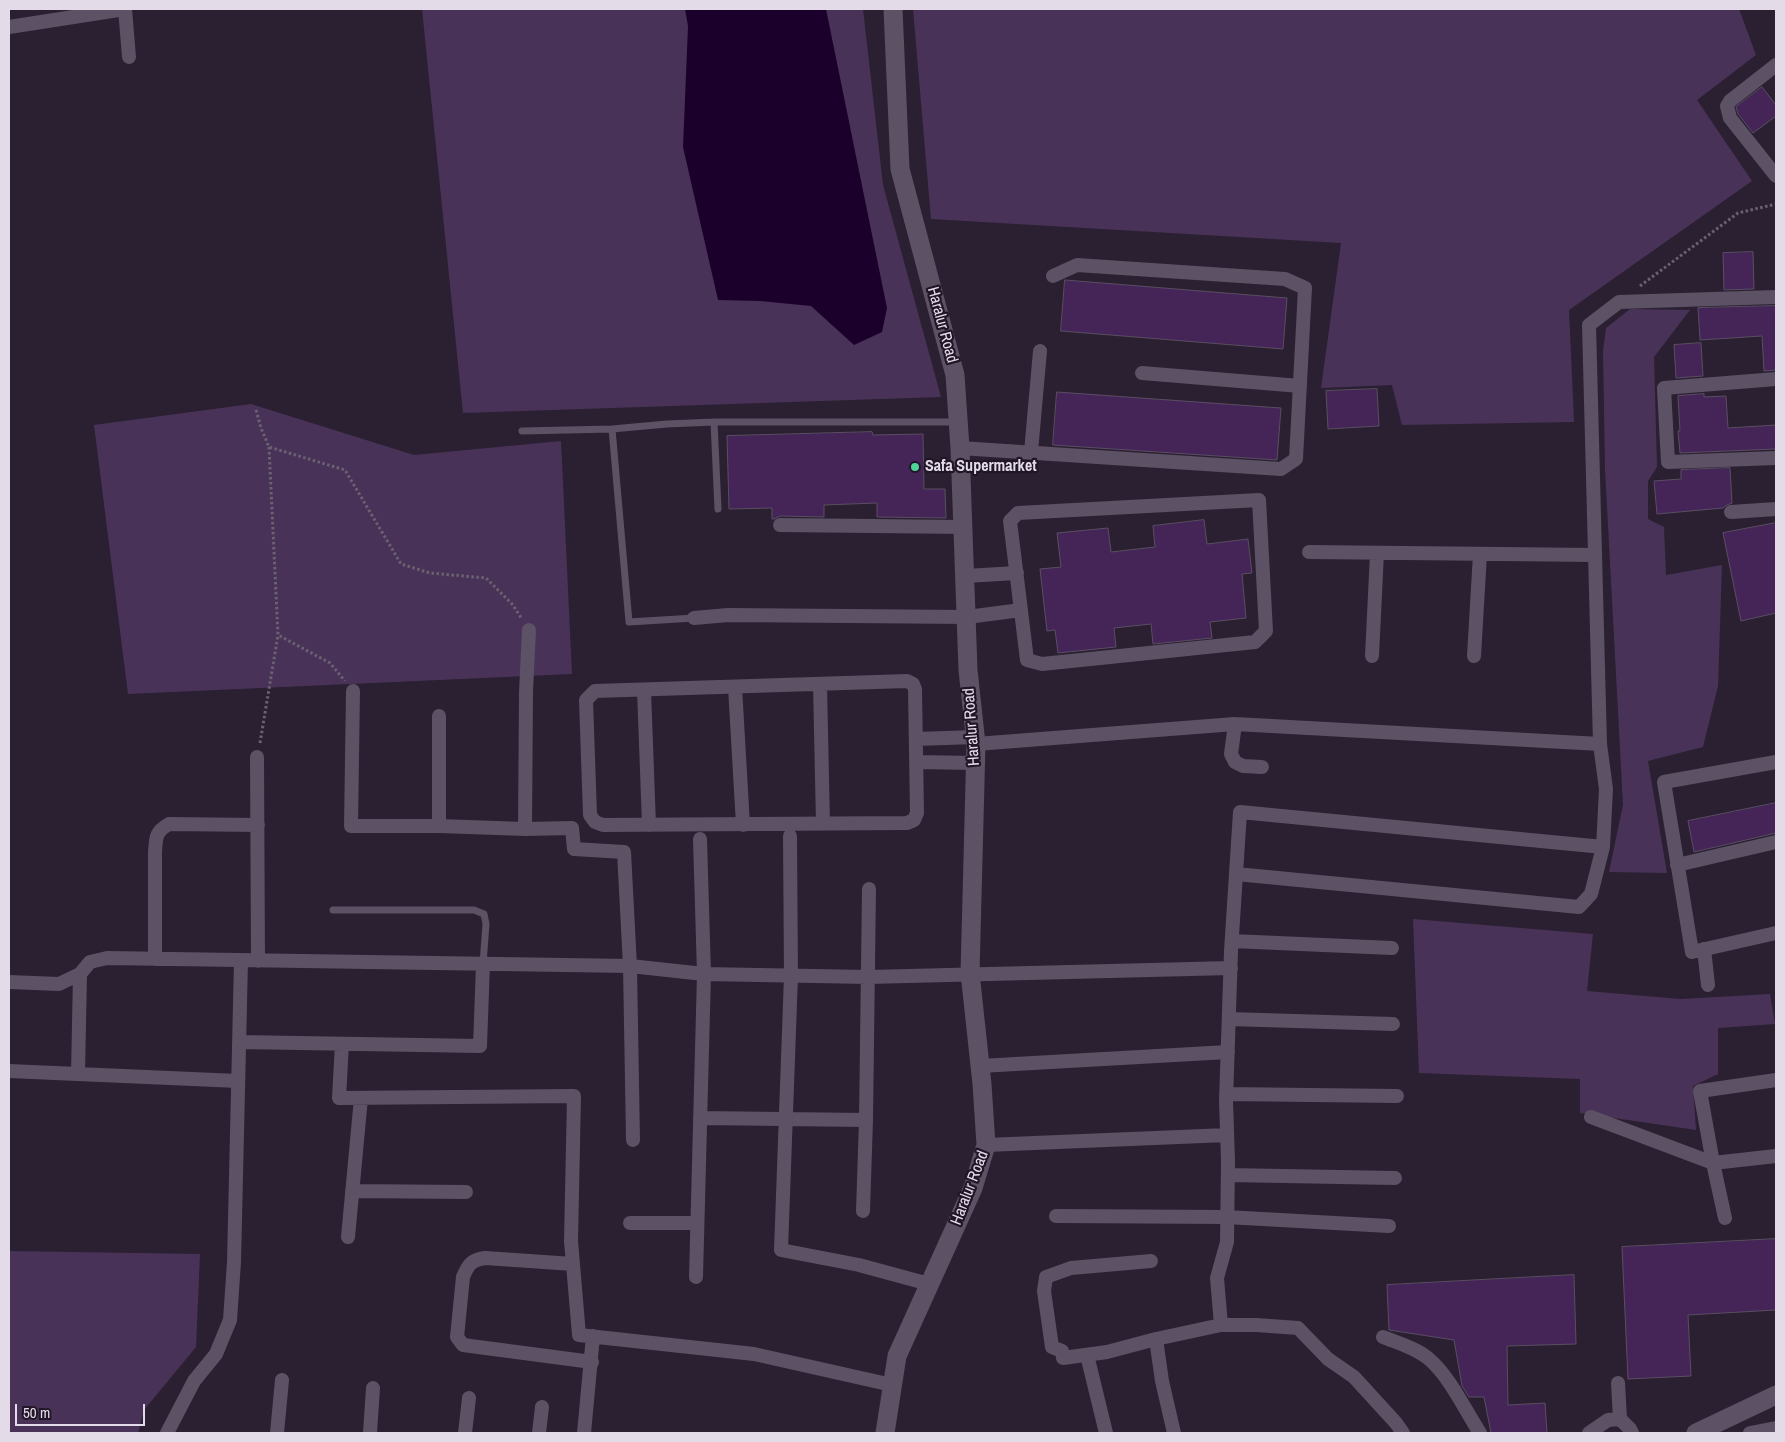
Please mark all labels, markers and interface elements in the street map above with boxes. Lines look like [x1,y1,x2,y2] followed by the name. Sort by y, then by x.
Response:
[923,285,961,365] street label: Haralur Road
[925,457,1037,477] place label: Safa Supermarket
[909,461,921,473] marker: Safa Supermarket
[960,687,984,767] street label: Haralur Road
[947,1148,993,1228] street label: Haralur Road
[18,1394,148,1426] scale bar
[23,1402,50,1423] text: 50 m

